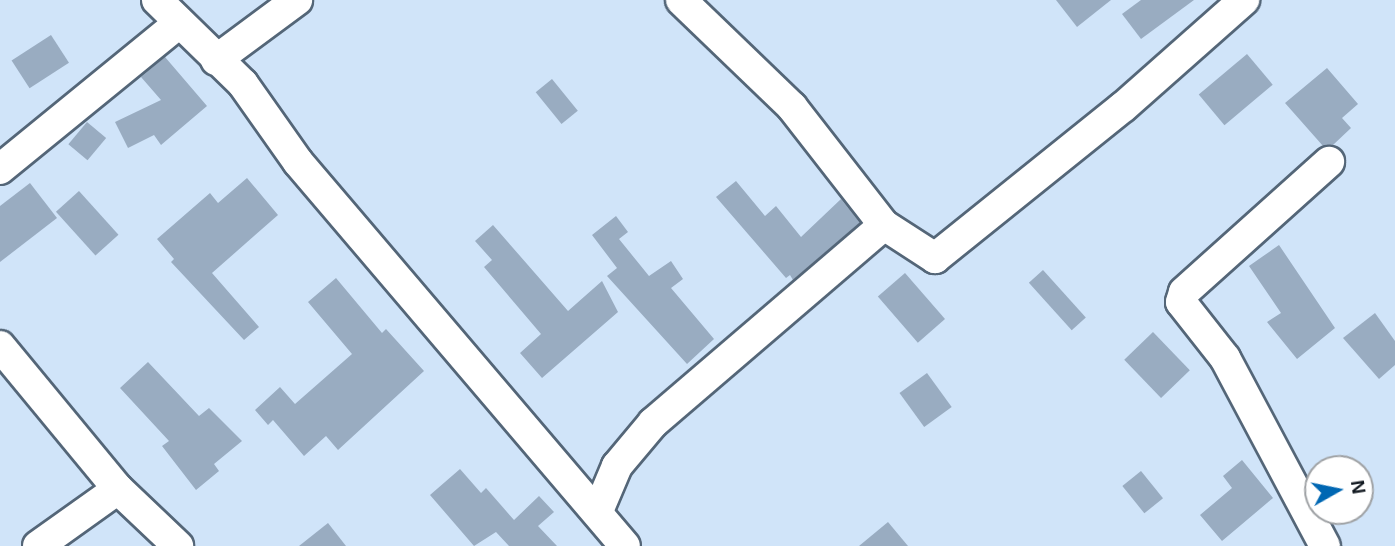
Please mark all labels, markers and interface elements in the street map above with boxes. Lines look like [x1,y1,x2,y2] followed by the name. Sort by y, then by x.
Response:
[1304,455,1374,525] north arrow
[1347,479,1370,495] text: N

